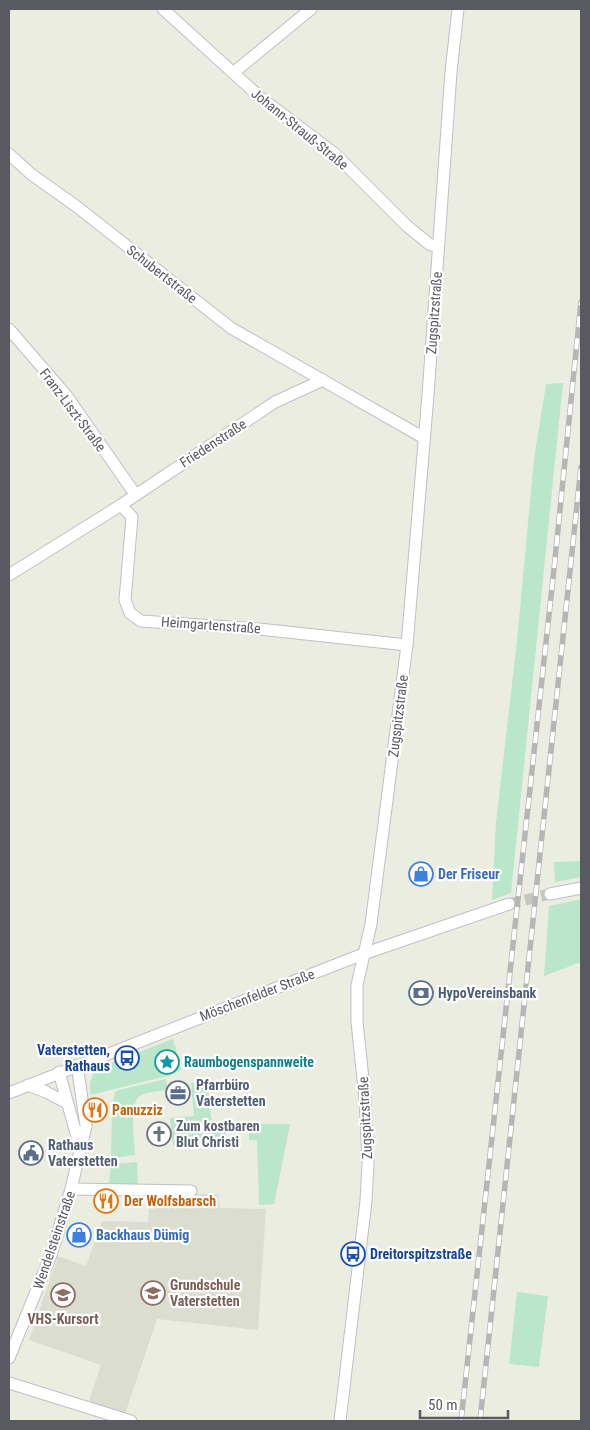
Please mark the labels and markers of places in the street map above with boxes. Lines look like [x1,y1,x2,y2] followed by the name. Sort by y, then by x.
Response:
[408,861,434,887] shop icon: Der Friseur
[438,866,500,882] place label: Der Friseur
[408,980,434,1006] bank icon: HypoVereinsbank
[438,985,537,1001] place label: HypoVereinsbank
[37,1042,110,1074] place label: Vaterstetten, Rathaus
[114,1045,140,1071] bus stop icon: Vaterstetten, Rathaus
[154,1049,180,1075] place icon: Raumbogenspannweite
[184,1054,314,1070] place label: Raumbogenspannweite
[196,1077,266,1109] place label: Pfarrbüro Vaterstetten
[165,1080,191,1106] office icon: Pfarrbüro Vaterstetten
[82,1097,108,1123] restaurant icon: Panuzziz
[112,1102,163,1118] place label: Panuzziz
[176,1118,260,1150] place label: Zum kostbaren Blut Christi
[146,1121,172,1147] church icon: Zum kostbaren Blut Christi
[48,1137,118,1169] place label: Rathaus Vaterstetten
[18,1140,44,1166] public building icon: Rathaus Vaterstetten
[93,1188,119,1214] restaurant icon: Der Wolfsbarsch
[124,1193,216,1209] place label: Der Wolfsbarsch
[66,1222,92,1248] shop icon: Backhaus Dümig
[96,1227,189,1243] place label: Backhaus Dümig
[340,1241,366,1267] bus stop icon: Dreitorspitzstraße
[370,1246,472,1262] place label: Dreitorspitzstraße
[170,1277,241,1309] place label: Grundschule Vaterstetten
[140,1280,166,1306] school or university icon: Grundschule Vaterstetten
[50,1282,76,1308] school or university icon: VHS-Kursort
[28,1311,98,1327] place label: VHS-Kursort

